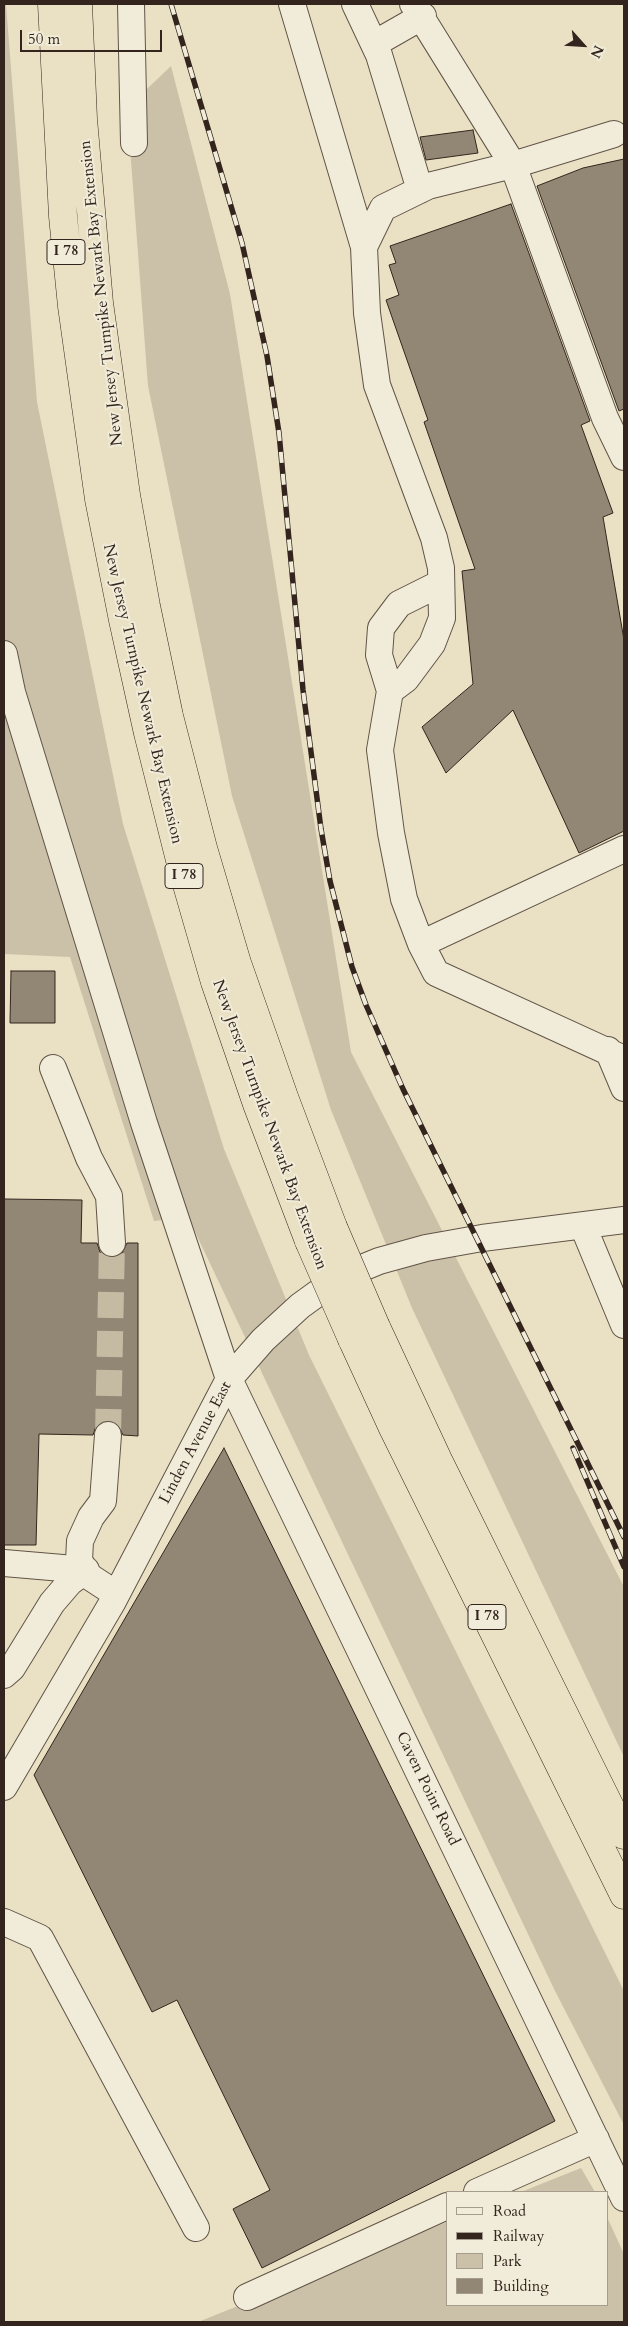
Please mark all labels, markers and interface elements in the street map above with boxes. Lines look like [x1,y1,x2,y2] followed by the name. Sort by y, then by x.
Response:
[22,20,165,52] scale bar
[558,20,608,70] north arrow
[28,29,60,49] text: 50 m
[586,42,608,61] text: N
[76,139,128,447] street label: New Jersey Turnpike Newark Bay Extension
[47,240,85,264] road number: I 78
[98,542,186,846] street label: New Jersey Turnpike Newark Bay Extension
[165,864,203,888] road number: I 78
[207,977,331,1273] street label: New Jersey Turnpike Newark Bay Extension
[156,1379,236,1507] street label: Linden Avenue East
[468,1604,506,1630] road number: I 78
[391,1729,463,1849] street label: Caven Point Road
[446,2191,608,2306] legend
[493,2201,526,2221] text: Road
[493,2226,544,2246] text: Railway
[493,2251,522,2271] text: Park
[493,2276,549,2296] text: Building

